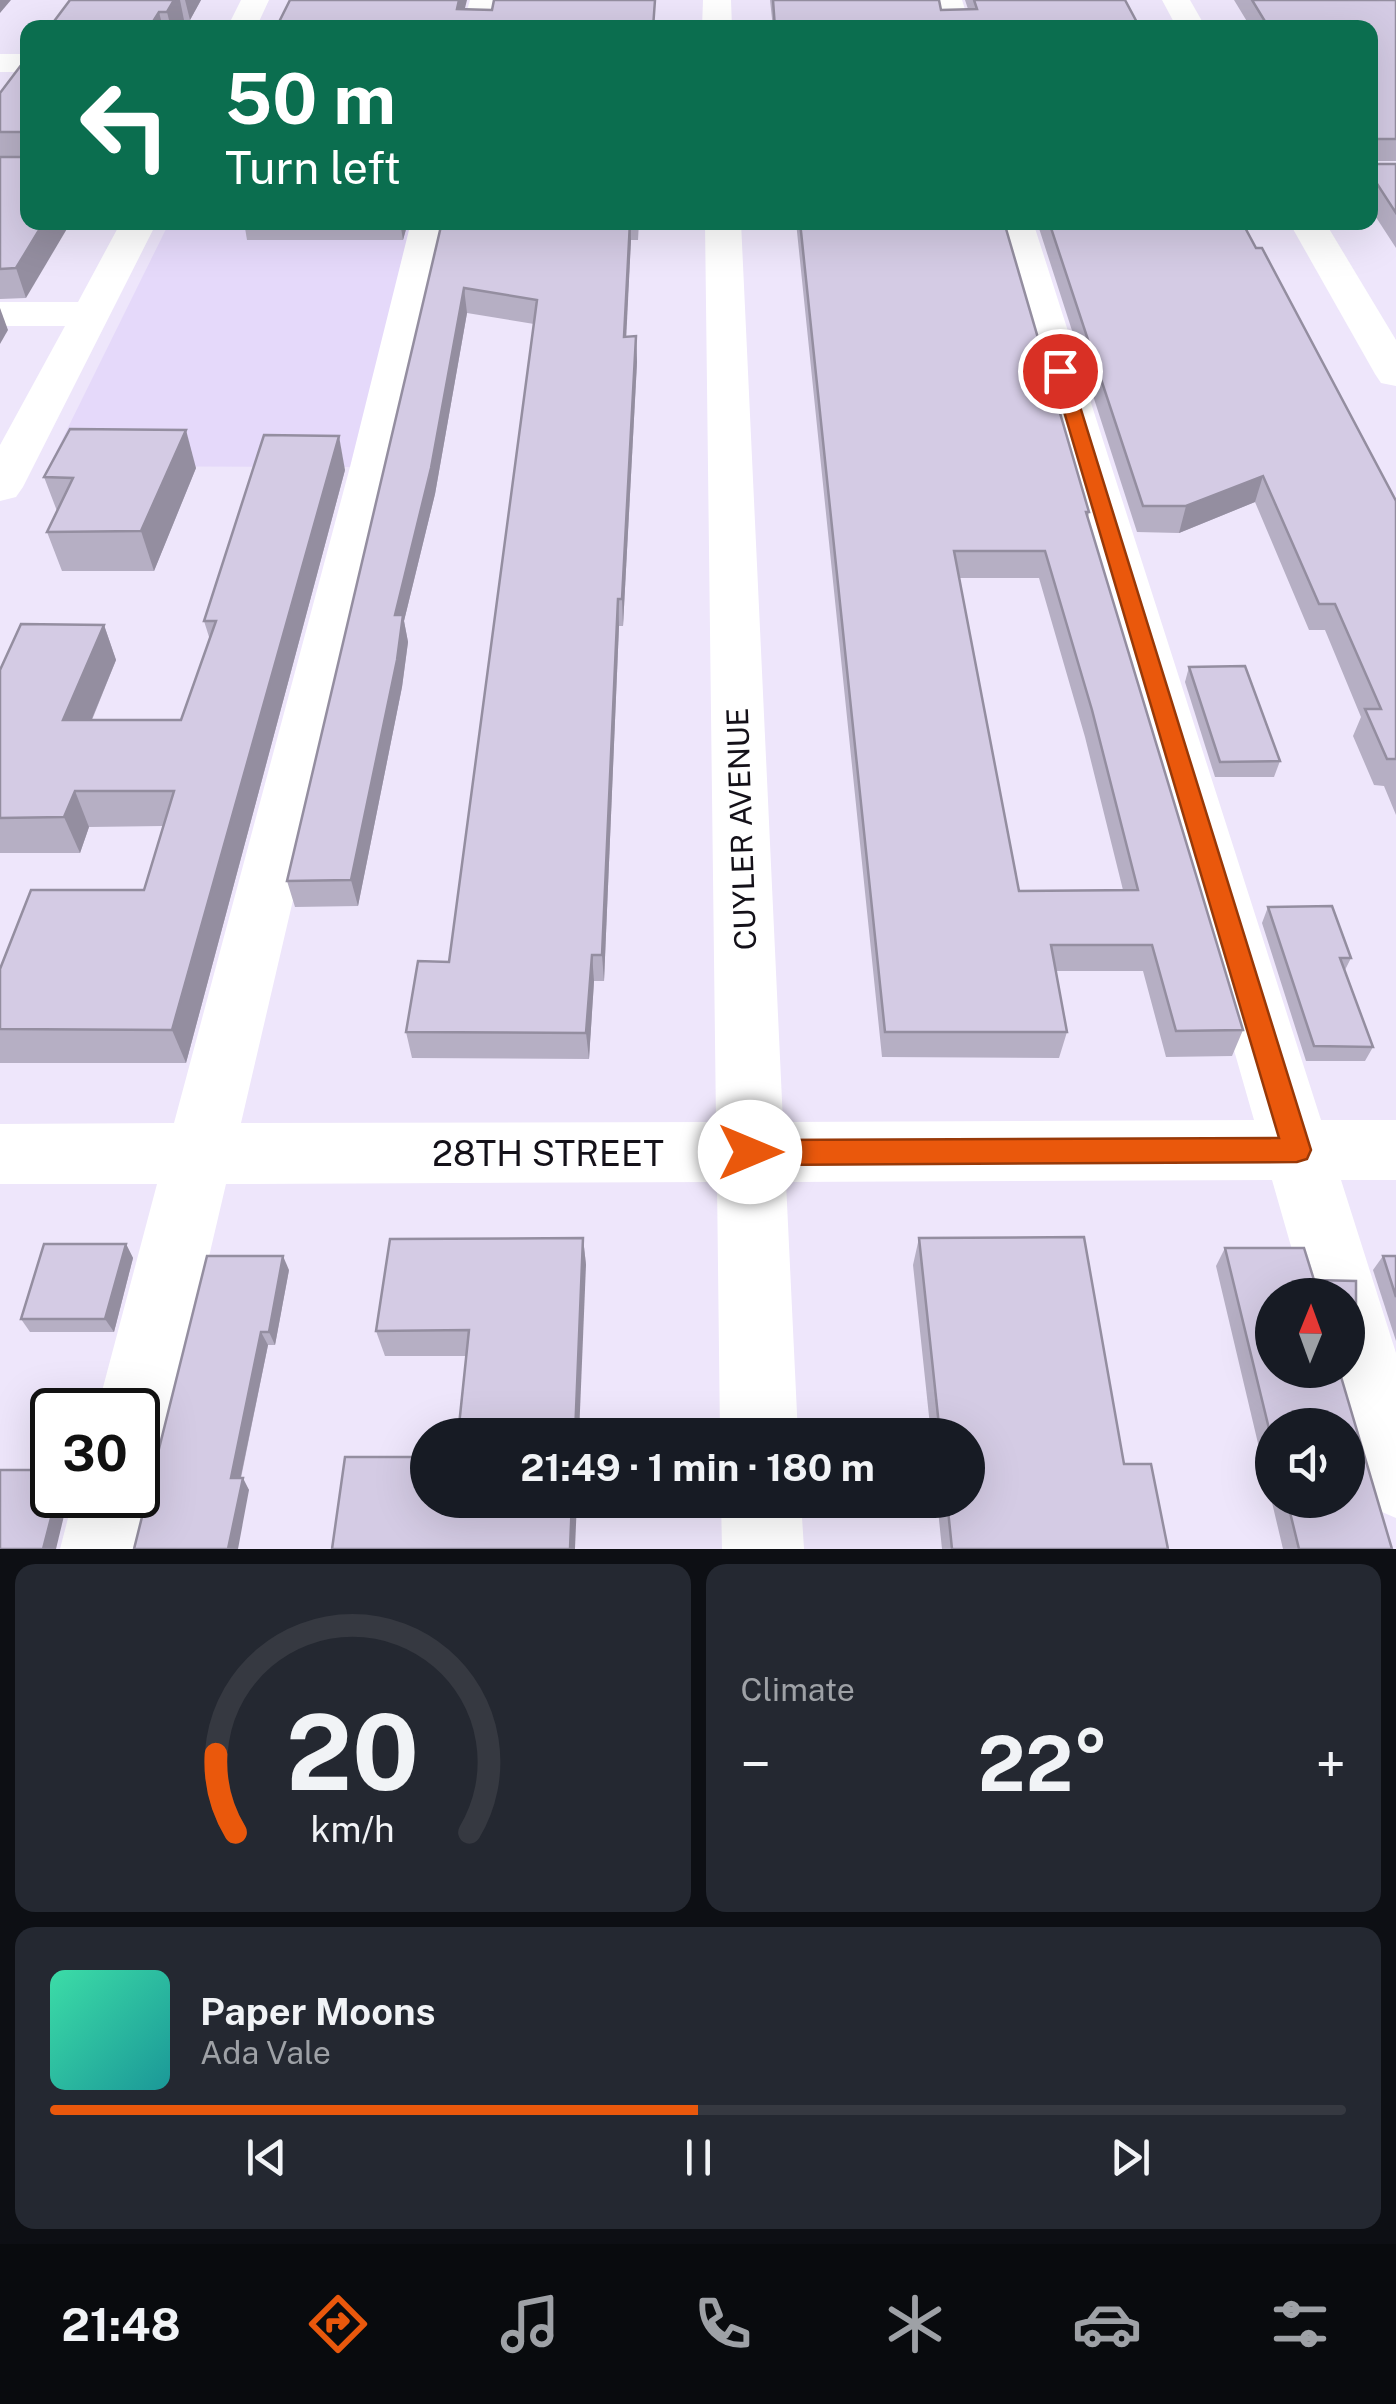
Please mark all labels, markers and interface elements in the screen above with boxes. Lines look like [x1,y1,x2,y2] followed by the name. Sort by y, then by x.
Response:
[225,57,396,140] text: 50 m
[60,60,190,190] icon: left
[225,141,401,194] text: Turn left
[1018,329,1103,414] pin
[1033,344,1088,399] icon: arrive
[719,707,763,951] street label: CUYLER AVENUE
[698,1100,802,1204] position arrow
[432,1133,664,1174] street label: 28TH STREET
[1255,1278,1365,1388] north arrow
[1255,1278,1365,1518] map controls
[30,1388,160,1518] speed limit sign: 30
[1255,1408,1365,1518] button: sound
[520,1445,875,1490] text: 21:49 · 1 min · 180 m
[741,1671,855,1708] text: Climate
[286,1691,419,1813] text: 20
[978,1720,1109,1808] text: 22°
[741,1732,771,1796] text: −
[1316,1732,1346,1796] text: +
[311,1808,395,1850] text: km/h
[200,1989,435,2034] text: Paper Moons
[200,2034,331,2071] text: Ada Vale
[239,2130,294,2185] icon: previous
[671,2130,726,2185] icon: pause
[1103,2130,1158,2185] icon: next
[303,2289,373,2359] icon: directions
[495,2289,565,2359] icon: music
[688,2289,758,2359] icon: phone
[880,2289,950,2359] icon: climate
[1072,2289,1142,2359] icon: car
[1265,2289,1335,2359] icon: filters
[61,2298,181,2351] text: 21:48

